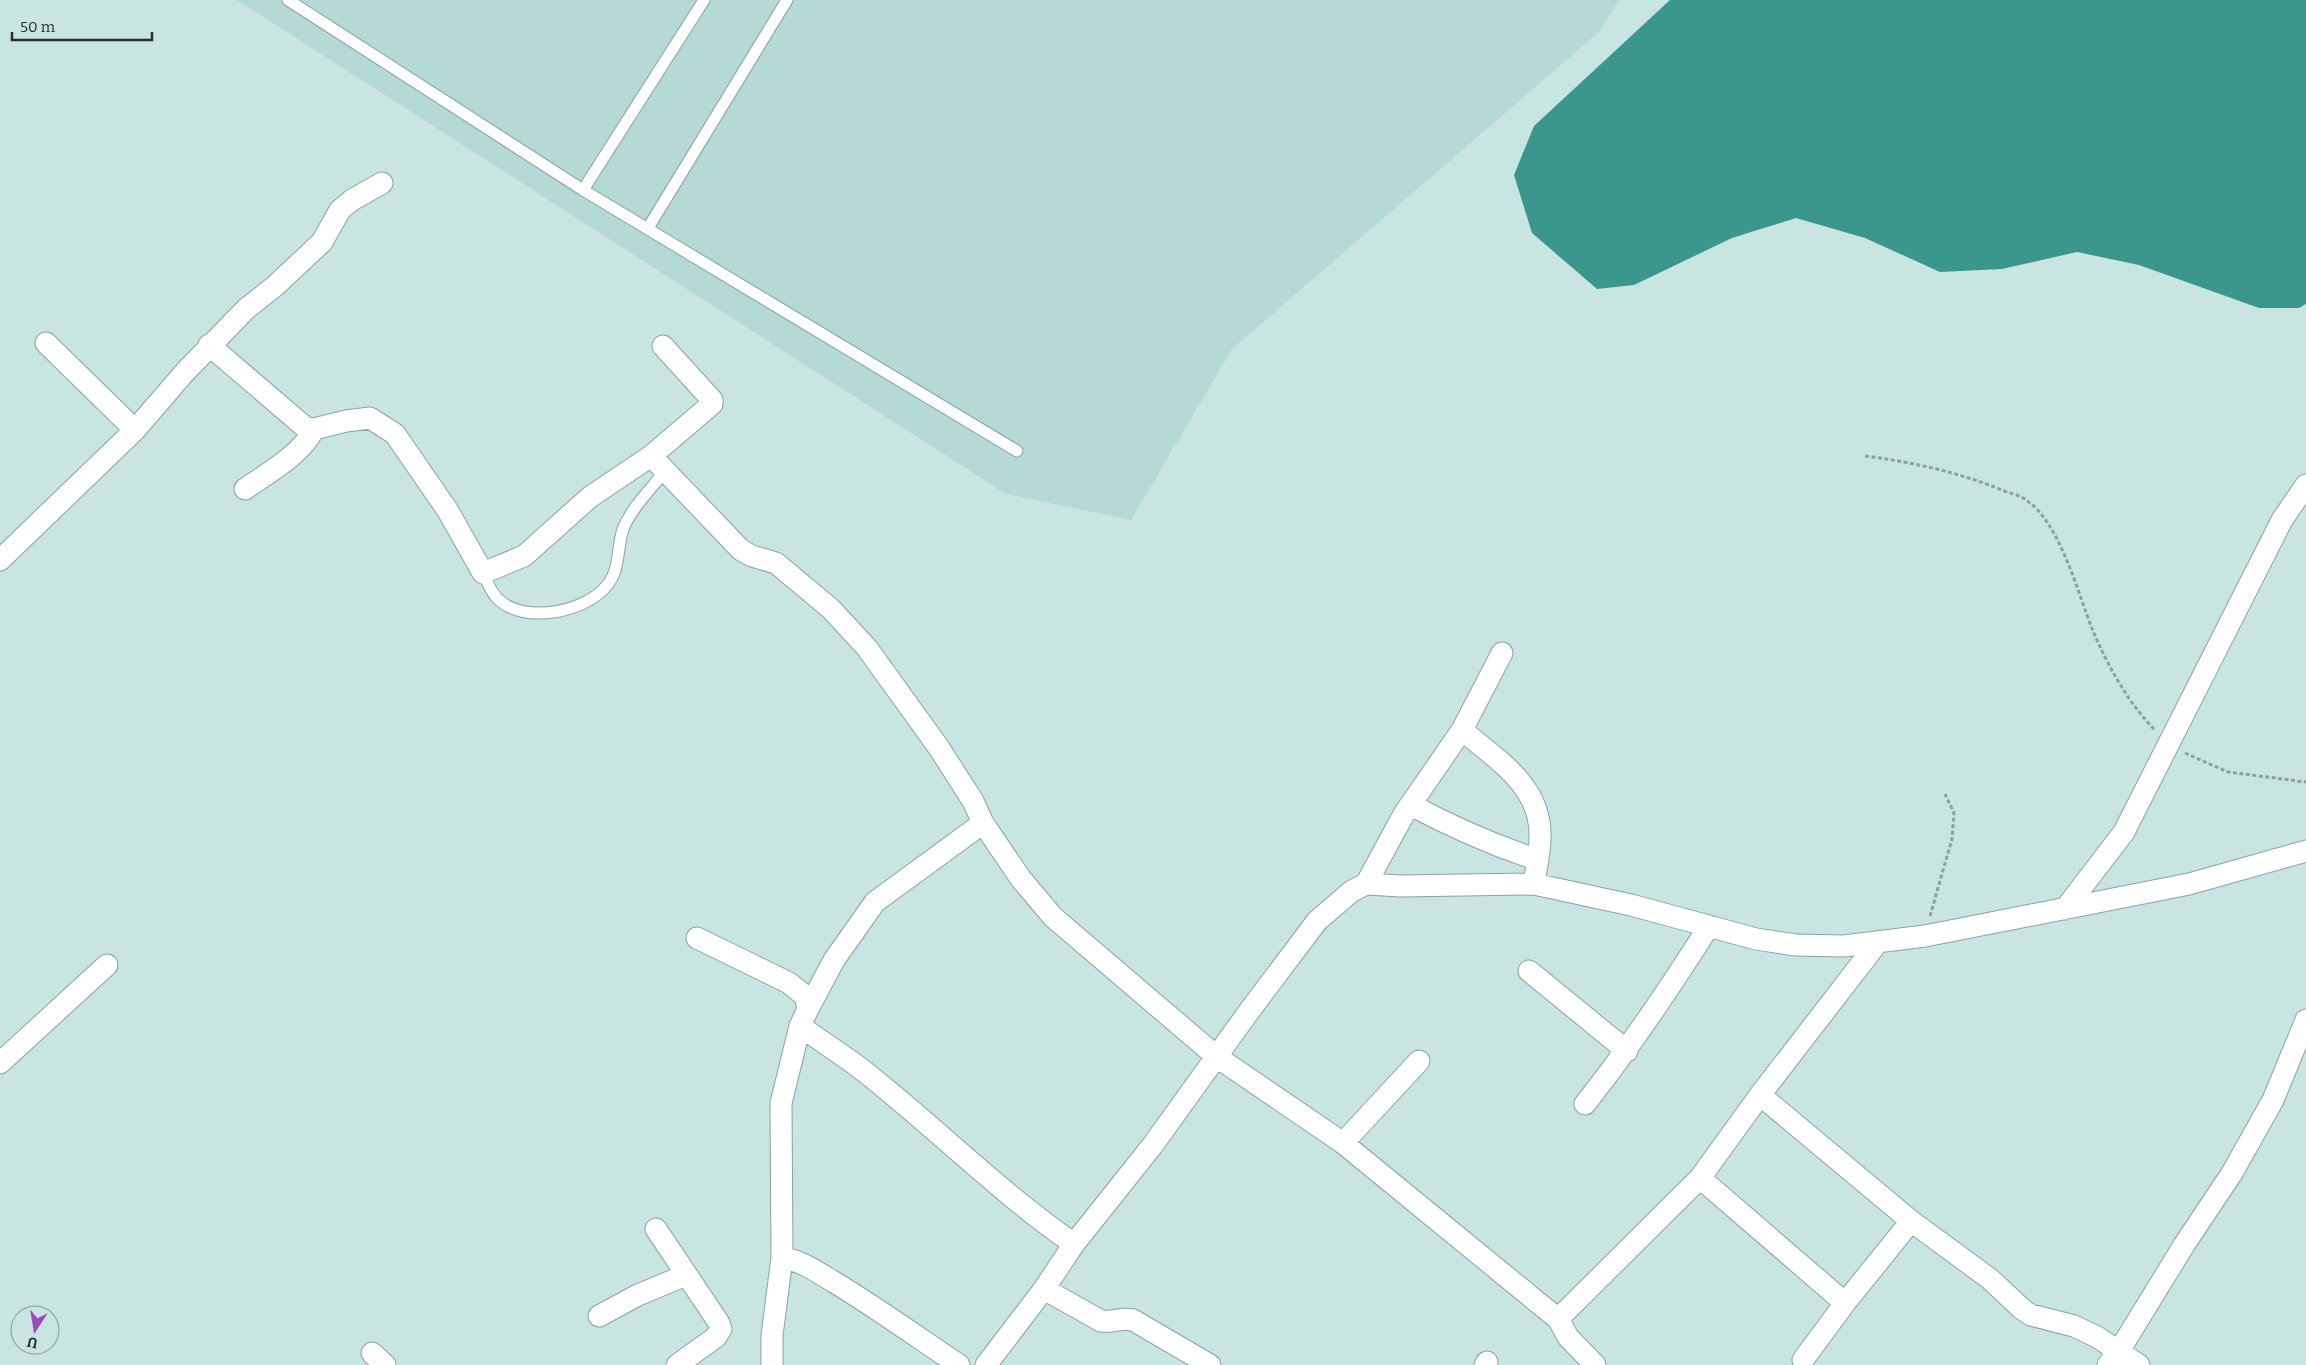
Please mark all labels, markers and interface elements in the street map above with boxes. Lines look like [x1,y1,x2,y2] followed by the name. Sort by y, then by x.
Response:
[12,10,152,42] scale bar
[20,18,56,36] text: 50 m
[10,1305,60,1355] north arrow
[25,1333,39,1352] text: U

